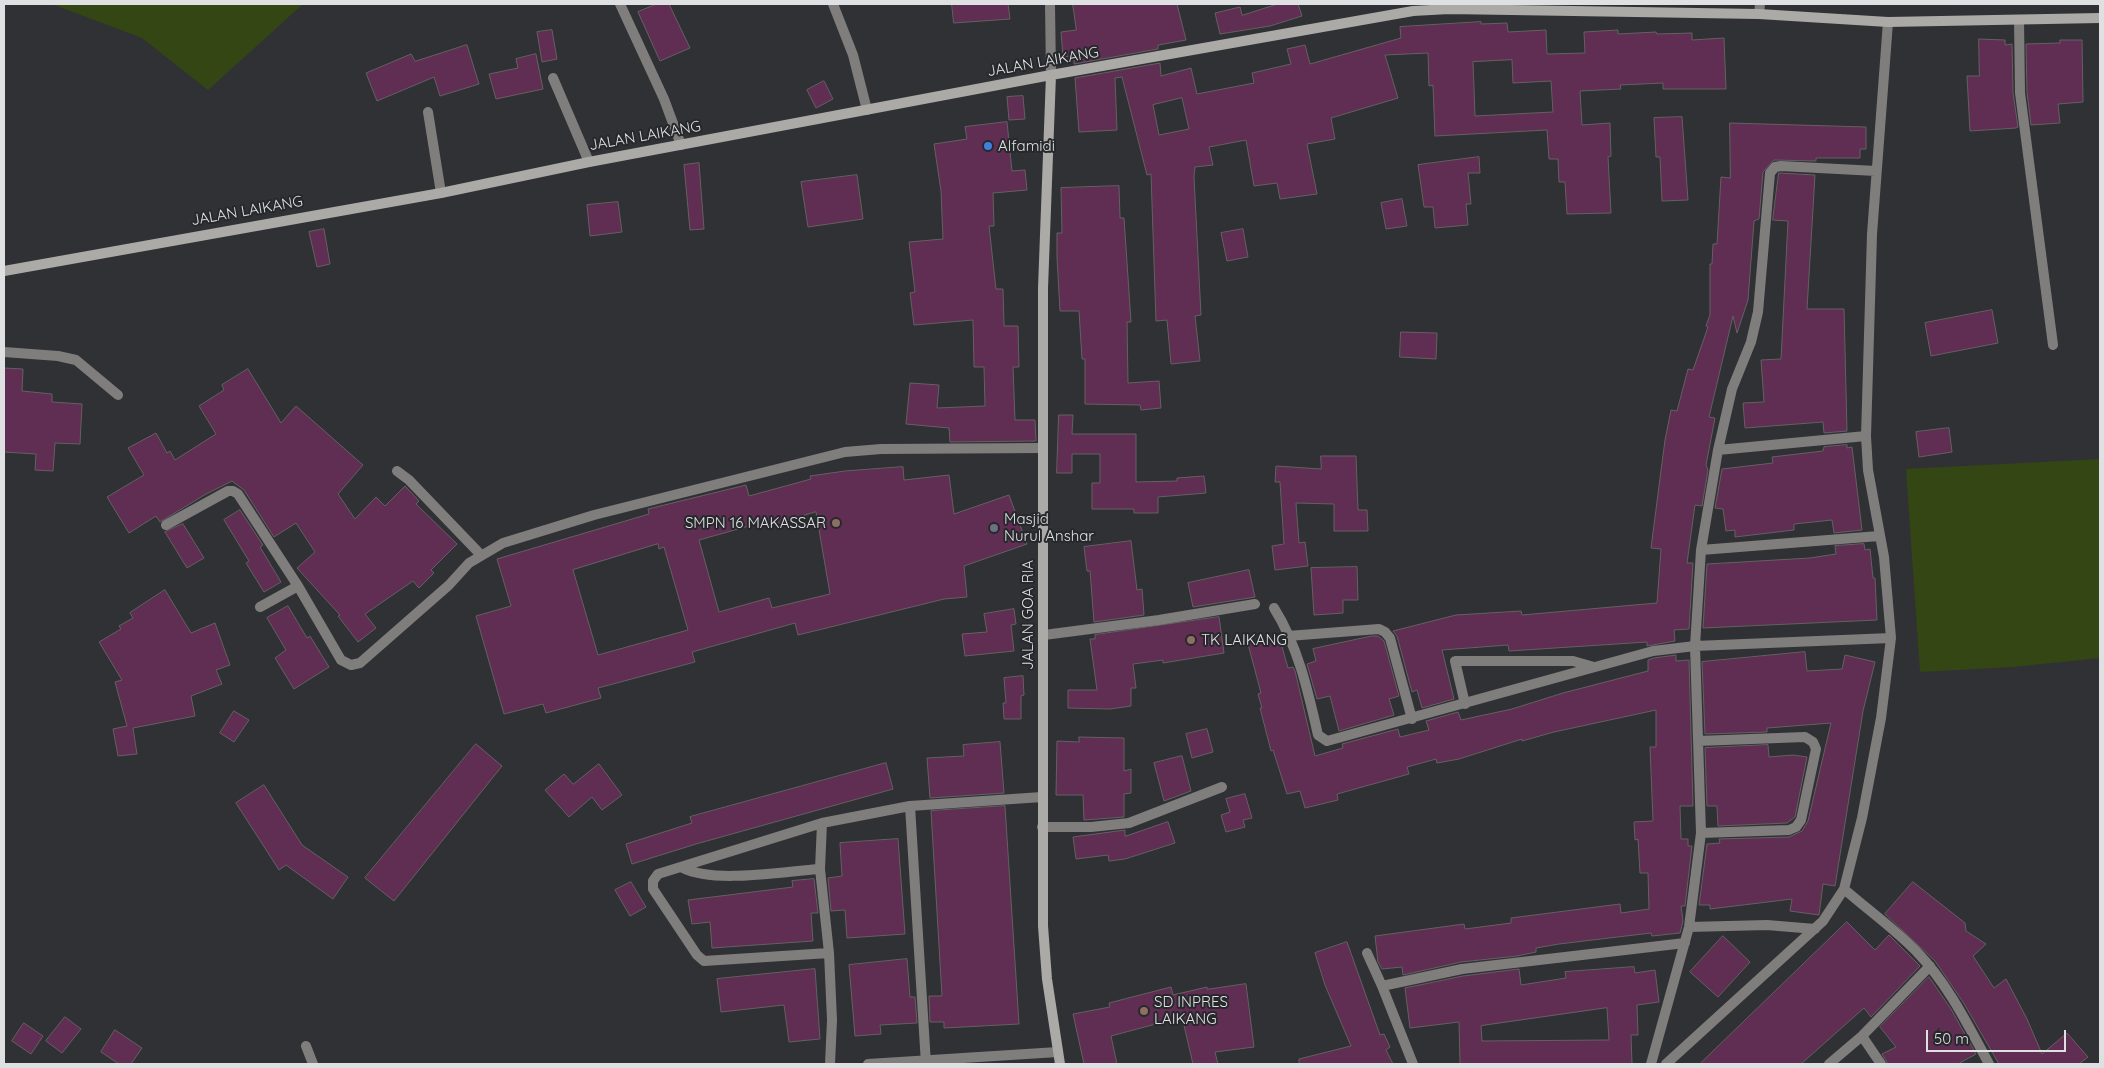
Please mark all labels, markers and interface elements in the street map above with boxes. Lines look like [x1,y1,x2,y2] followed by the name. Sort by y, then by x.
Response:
[986,43,1100,81] street label: JALAN LAIKANG
[588,117,702,155] street label: JALAN LAIKANG
[998,137,1055,155] place label: Alfamidi
[982,140,994,152] marker: Alfamidi
[190,192,304,230] street label: JALAN LAIKANG
[1004,510,1094,545] place label: Masjid Nurul Anshar
[685,514,826,532] place label: SMPN 16 MAKASSAR
[830,517,842,529] marker: SMPN 16 MAKASSAR
[988,522,1000,534] marker: Masjid Nurul Anshar
[1019,560,1037,670] street label: JALAN GOA RIA
[1201,631,1287,649] place label: TK LAIKANG
[1185,634,1197,646] marker: TK LAIKANG
[1154,993,1228,1028] place label: SD INPRES LAIKANG
[1138,1005,1150,1017] marker: SD INPRES LAIKANG
[1929,1020,2069,1052] scale bar
[1934,1029,1969,1048] text: 50 m

